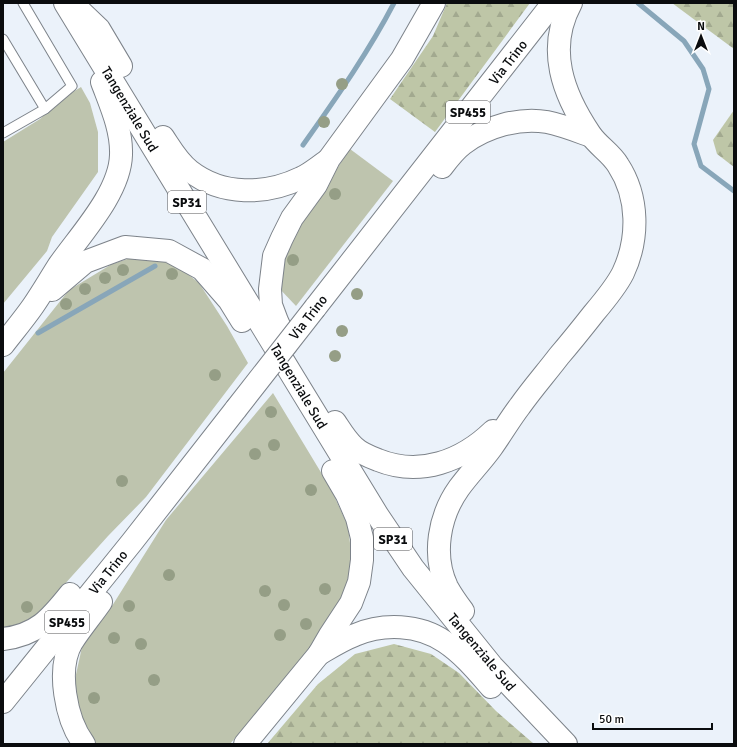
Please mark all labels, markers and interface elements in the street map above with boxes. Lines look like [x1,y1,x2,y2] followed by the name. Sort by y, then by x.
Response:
[681,16,721,56] north arrow
[697,20,705,33] text: N
[486,36,531,88] street label: Via Trino
[97,63,162,155] street label: Tangenziale Sud
[446,101,490,123] road number: SP455
[168,191,206,213] road number: SP31
[286,291,331,343] street label: Via Trino
[266,340,331,432] street label: Tangenziale Sud
[374,528,412,550] road number: SP31
[85,547,131,598] street label: Via Trino
[444,610,519,695] street label: Tangenziale Sud
[45,611,89,633] road number: SP455
[593,705,712,731] scale bar
[599,712,624,727] text: 50 m

